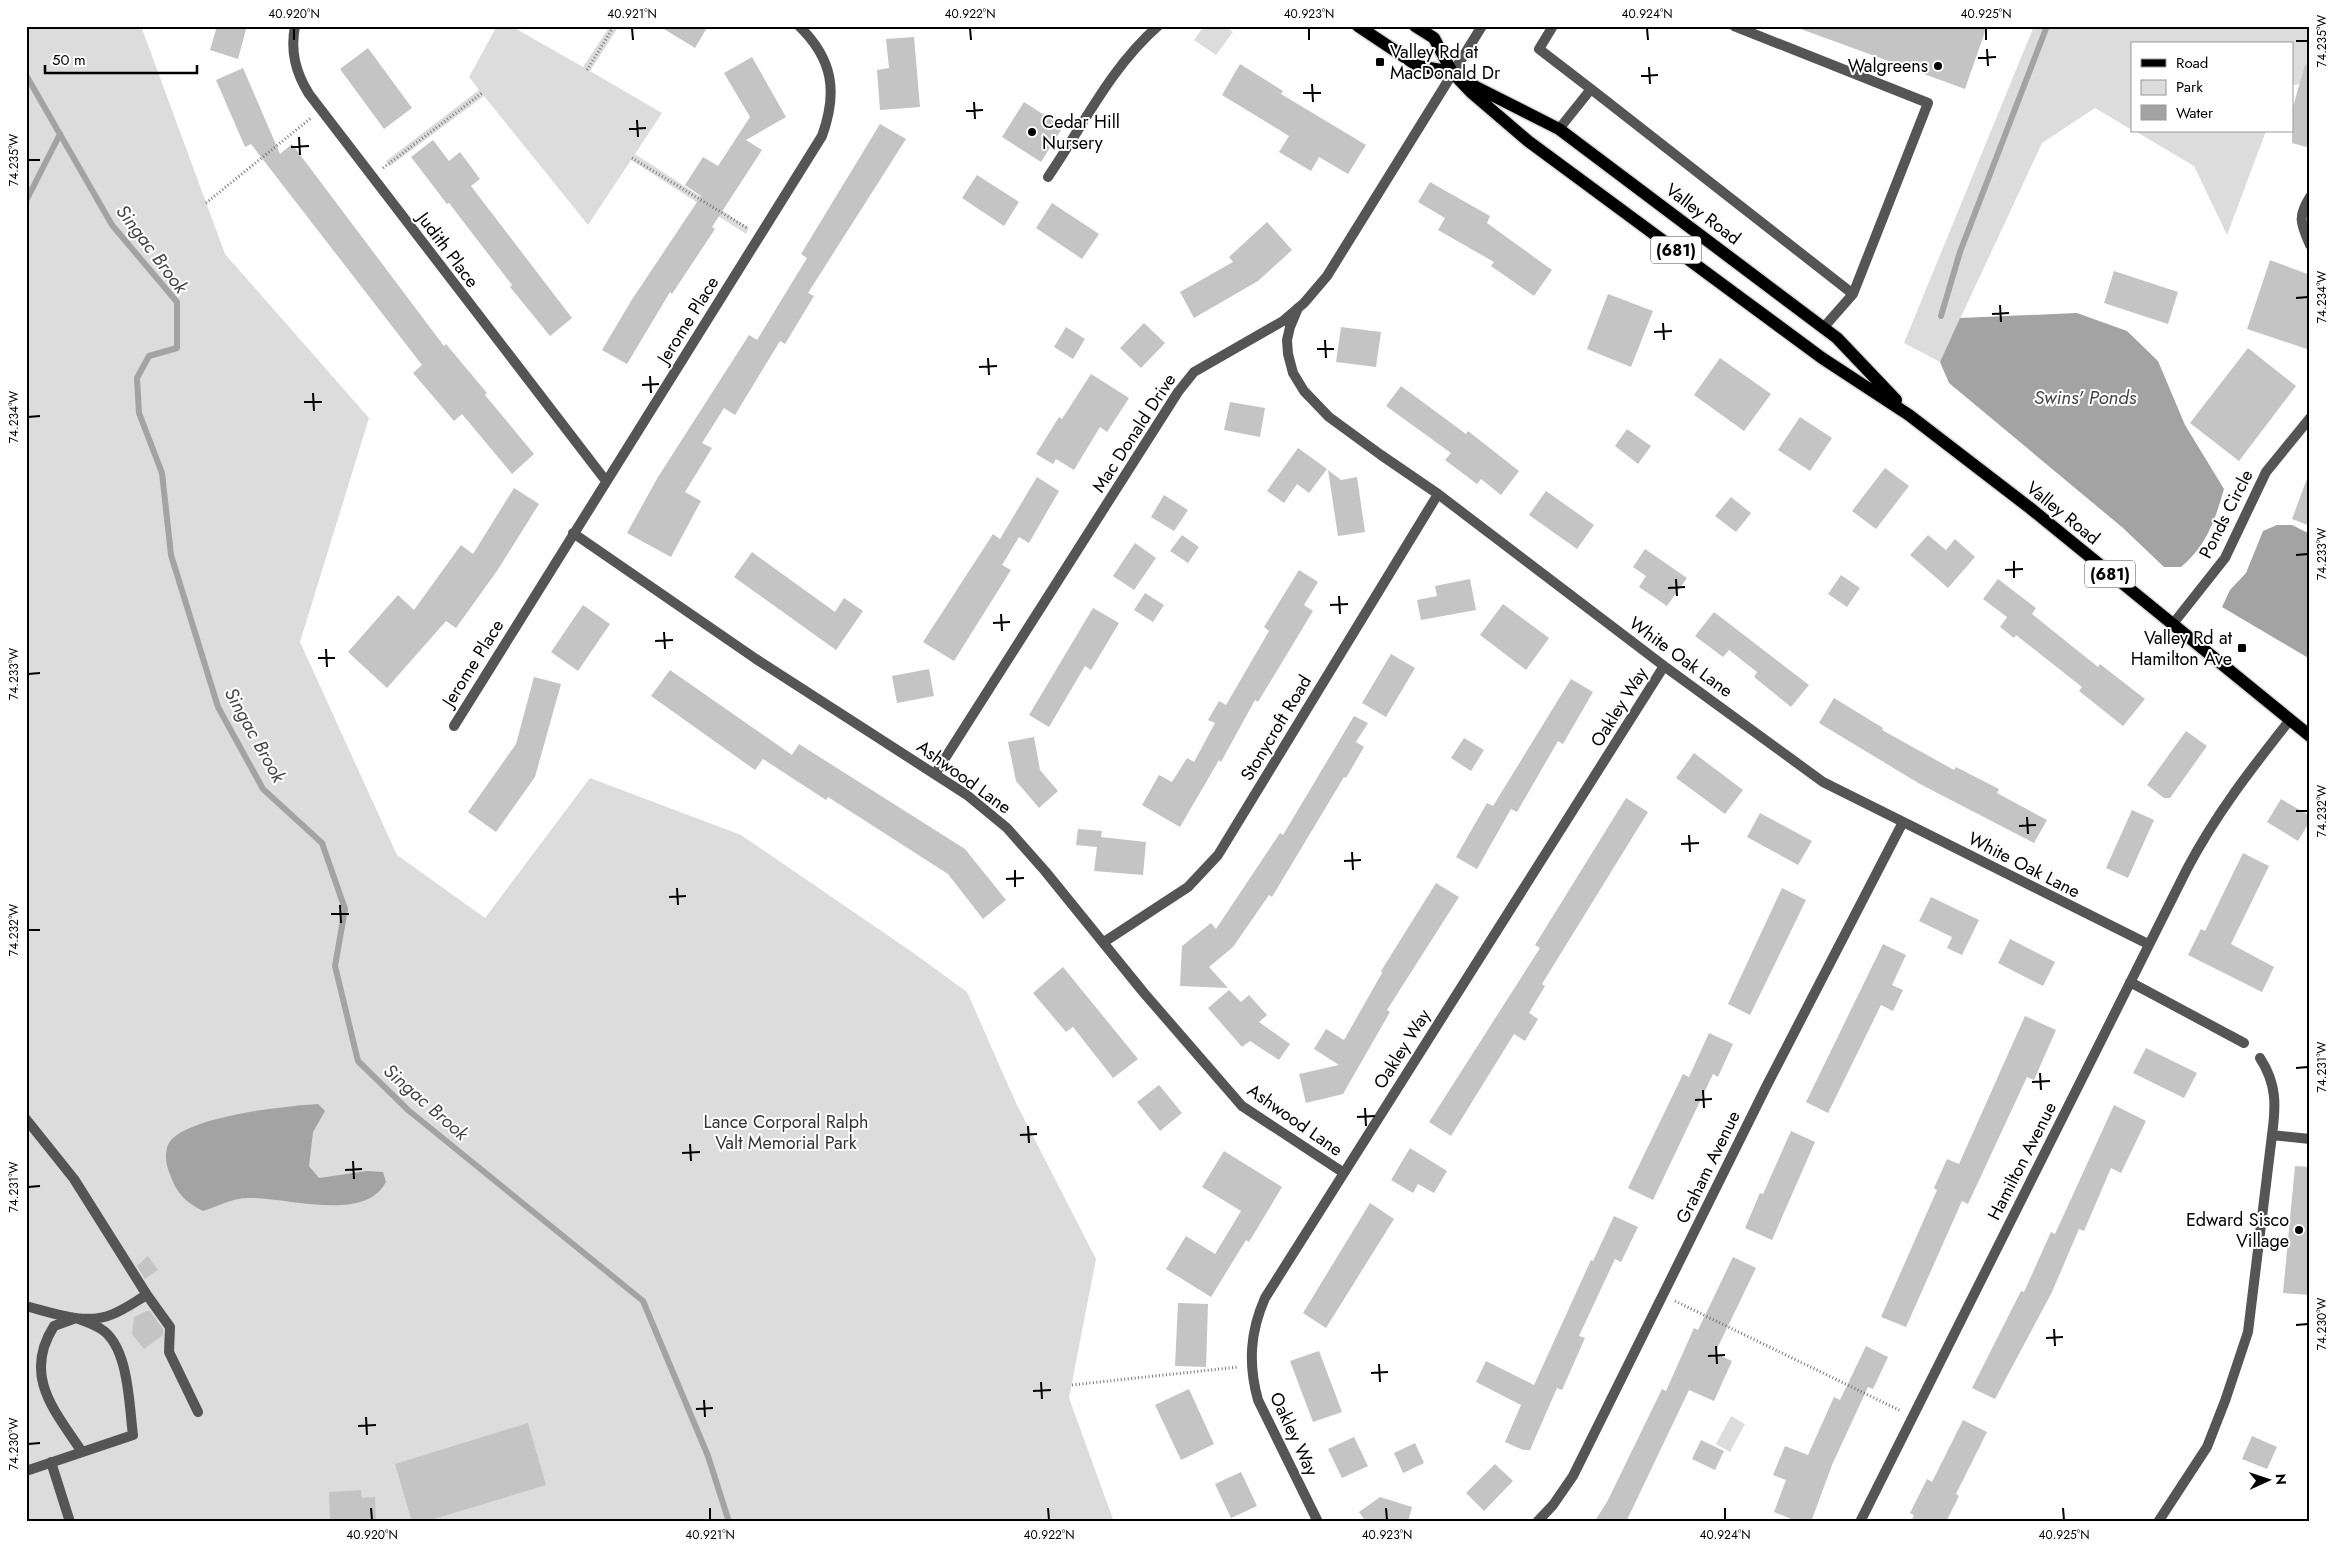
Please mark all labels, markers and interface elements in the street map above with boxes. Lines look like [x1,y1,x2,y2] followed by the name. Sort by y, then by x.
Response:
[268,5,320,23] text: 40.920°N
[607,5,657,23] text: 40.921°N
[944,5,996,23] text: 40.922°N
[1284,5,1334,23] text: 40.923°N
[1621,5,1673,23] text: 40.924°N
[1961,5,2011,23] text: 40.925°N
[2313,15,2331,67] text: 74.235°W
[1390,39,1501,86] place label: Valley Rd at MacDonald Dr
[45,42,198,74] scale bar
[2131,42,2294,132] legend
[52,49,86,71] text: 50 m
[2176,52,2208,74] text: Road
[1848,53,1928,79] place label: Walgreens
[1374,56,1386,68] marker: Valley Rd at MacDonald Dr
[1932,60,1944,72] marker: Walgreens
[2176,76,2203,98] text: Park
[2176,102,2214,124] text: Water
[1042,109,1120,156] place label: Cedar Hill Nursery
[1026,126,1038,138] marker: Cedar Hill Nursery
[5,134,23,186] text: 74.235°W
[1660,177,1746,251] street label: Valley Road
[110,199,195,300] water label: Singac Brook
[410,205,485,293] street label: Judith Place
[1651,236,1701,264] road number: (681)
[650,271,725,370] street label: Jerome Place
[2313,271,2331,323] text: 74.234°W
[1086,368,1182,498] street label: Mac Donald Drive
[2034,384,2137,411] water label: Swins' Ponds
[5,391,23,443] text: 74.234°W
[2193,465,2259,563] street label: Ponds Circle
[2021,475,2105,551] street label: Valley Road
[2313,528,2331,580] text: 74.233°W
[2085,560,2135,588] road number: (681)
[1624,610,1738,704] street label: White Oak Lane
[435,614,510,713] street label: Jerome Place
[2131,625,2233,672] place label: Valley Rd at Hamilton Ave
[2236,642,2248,654] marker: Valley Rd at Hamilton Ave
[5,648,23,700] text: 74.233°W
[1584,662,1654,752] street label: Oakley Way
[1234,670,1318,786] street label: Stonycroft Road
[218,683,293,788] water label: Singac Brook
[911,734,1017,820] street label: Ashwood Lane
[2313,785,2331,837] text: 74.232°W
[1963,826,2085,904] street label: White Oak Lane
[5,904,23,956] text: 74.232°W
[1367,1004,1437,1094] street label: Oakley Way
[2313,1041,2331,1092] text: 74.231°W
[378,1057,475,1147] water label: Singac Brook
[1242,1077,1348,1163] street label: Ashwood Lane
[1981,1097,2063,1225] street label: Hamilton Avenue
[1669,1106,1747,1228] street label: Graham Avenue
[704,1109,868,1156] park label: Lance Corporal Ralph Valt Memorial Park
[5,1161,23,1212] text: 74.231°W
[2186,1207,2289,1254] place label: Edward Sisco Village
[2293,1224,2305,1236] marker: Edward Sisco Village
[2313,1298,2331,1350] text: 74.230°W
[1263,1388,1325,1480] street label: Oakley Way
[5,1418,23,1470] text: 74.230°W
[2244,1456,2294,1506] north arrow
[2271,1473,2291,1485] text: N
[346,1526,398,1544] text: 40.920°N
[685,1526,735,1544] text: 40.921°N
[1023,1526,1075,1544] text: 40.922°N
[1362,1526,1412,1544] text: 40.923°N
[1699,1526,1751,1544] text: 40.924°N
[2039,1526,2089,1544] text: 40.925°N

